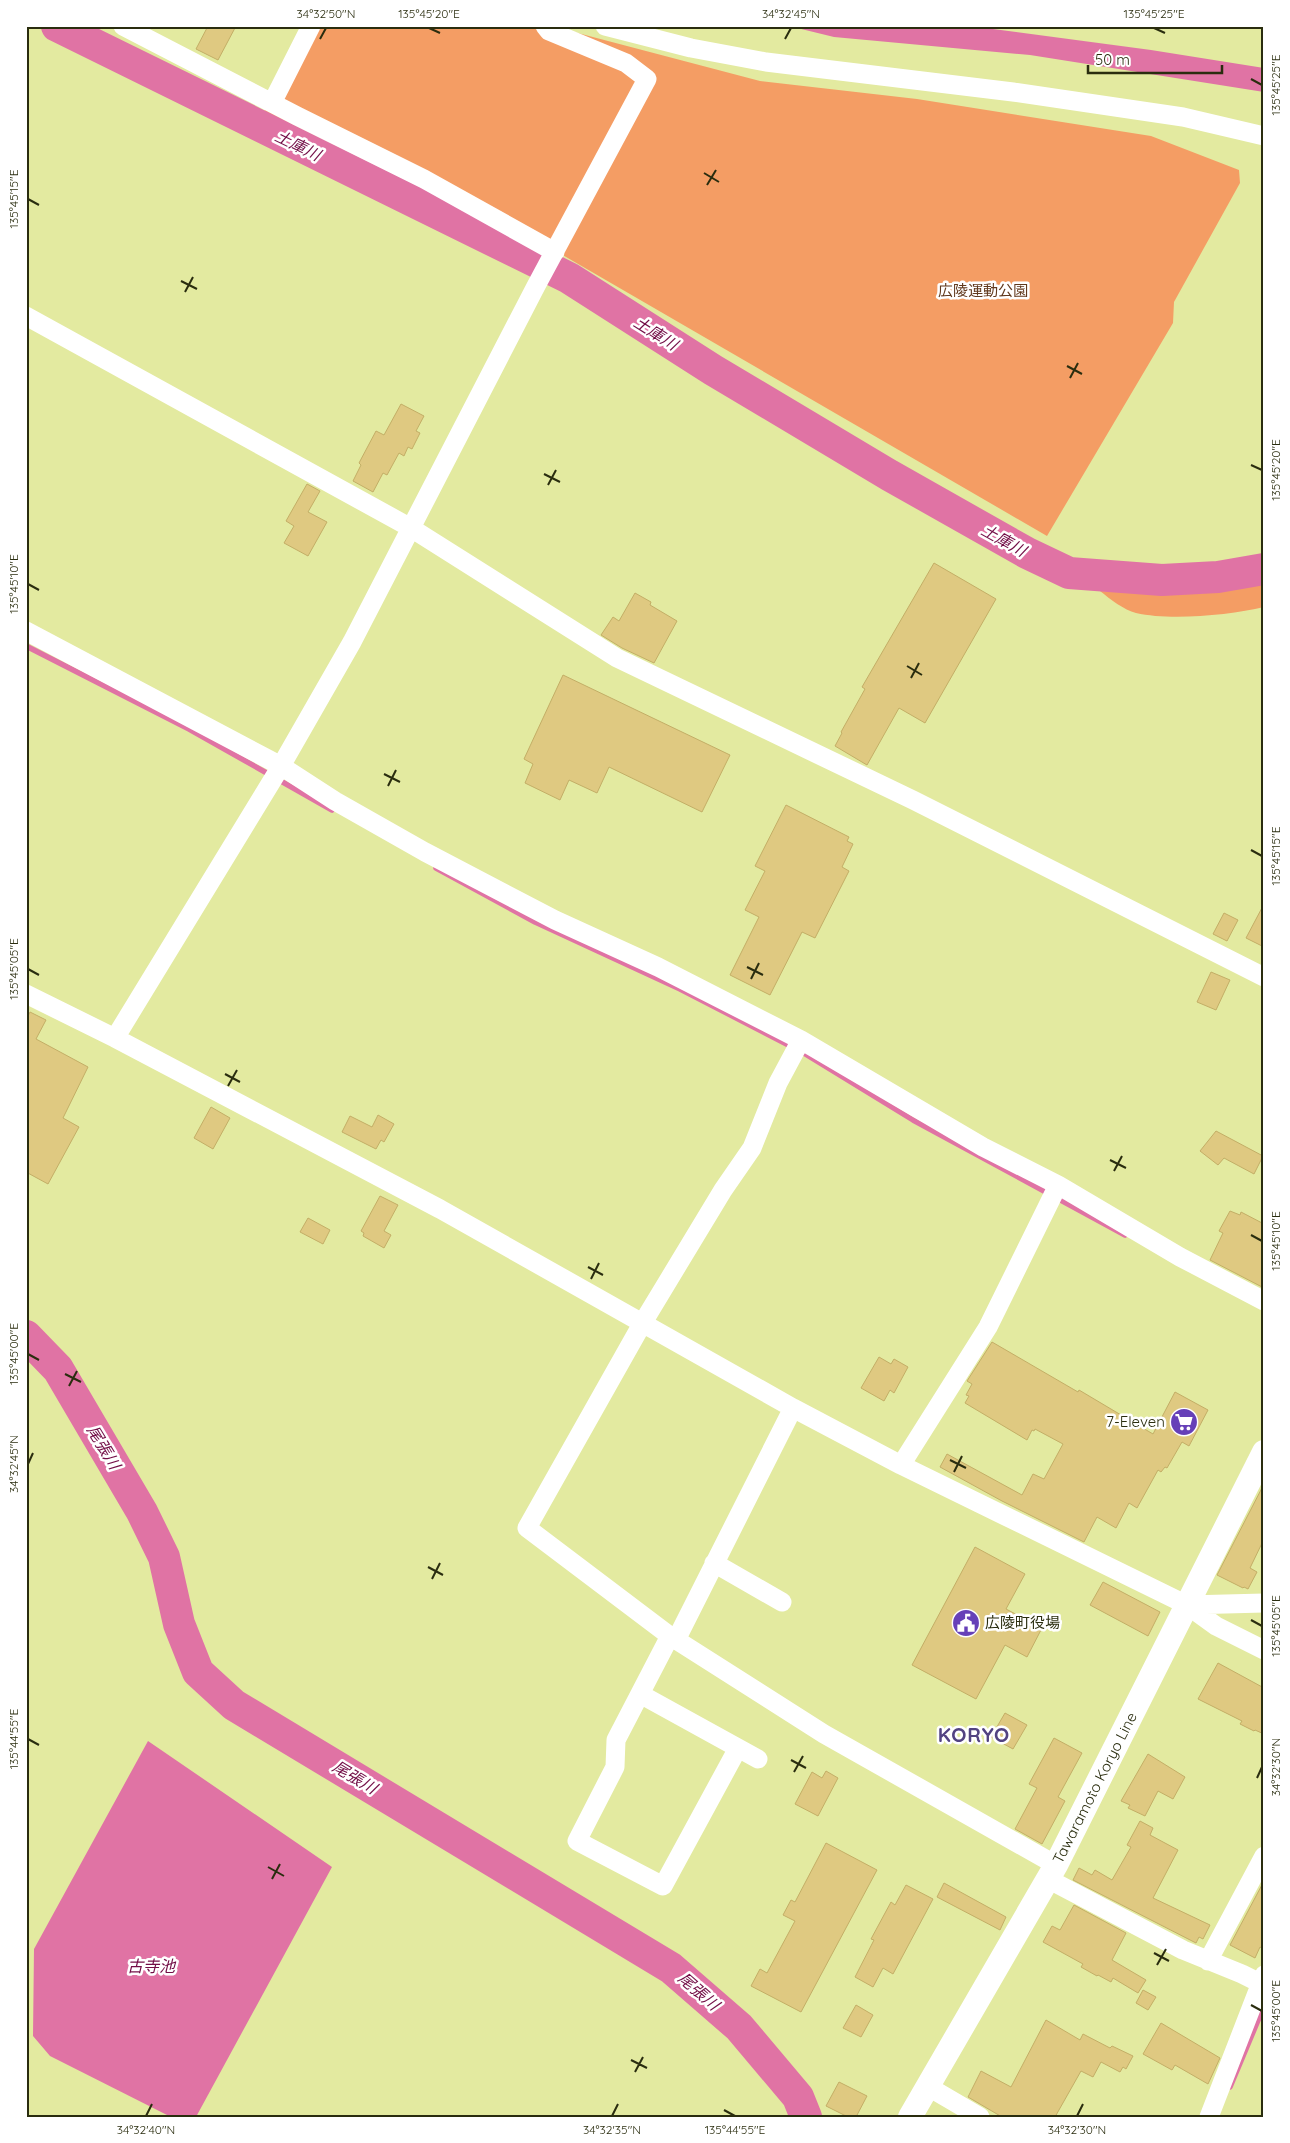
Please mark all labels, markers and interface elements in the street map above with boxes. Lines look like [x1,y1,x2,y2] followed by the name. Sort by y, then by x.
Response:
[297,6,355,21] text: 34°32'50"N
[398,6,460,21] text: 135°45'20"E
[762,6,820,21] text: 34°32'45"N
[1123,6,1185,21] text: 135°45'25"E
[1088,42,1221,74] scale bar
[1095,50,1130,69] text: 50 m
[1268,54,1283,116] text: 135°45'25"E
[272,125,326,165] water label: 土庫川
[6,169,21,228] text: 135°45'15"E
[938,281,1028,300] park label: 広陵運動公園
[630,312,683,355] water label: 土庫川
[1268,439,1283,501] text: 135°45'20"E
[978,520,1032,561] water label: 土庫川
[6,554,21,614] text: 135°45'10"E
[1268,826,1283,885] text: 135°45'15"E
[6,938,21,1000] text: 135°45'05"E
[1268,1211,1283,1271] text: 135°45'10"E
[6,1323,21,1385] text: 135°45'00"E
[1169,1407,1199,1437] supermarket icon: 7-Eleven
[1106,1412,1165,1431] place label: 7-Eleven
[83,1421,126,1474] water label: 尾張川
[6,1435,21,1493] text: 34°32'45"N
[1268,1595,1283,1657] text: 135°45'05"E
[951,1608,981,1638] public building icon: 広陵町役場
[985,1613,1060,1632] place label: 広陵町役場
[6,1708,21,1769] text: 135°44'55"E
[1048,1709,1141,1867] street label: Tawaramoto Koryo Line
[938,1722,1010,1747] district label: KORYO
[1268,1738,1283,1796] text: 34°32'30"N
[329,1756,382,1799] water label: 尾張川
[127,1956,177,1976] water label: 古寺池
[674,1968,725,2016] water label: 尾張川
[1268,1980,1283,2042] text: 135°45'00"E
[117,2122,175,2137] text: 34°32'40"N
[583,2122,641,2137] text: 34°32'35"N
[705,2122,766,2137] text: 135°44'55"E
[1048,2122,1106,2137] text: 34°32'30"N

